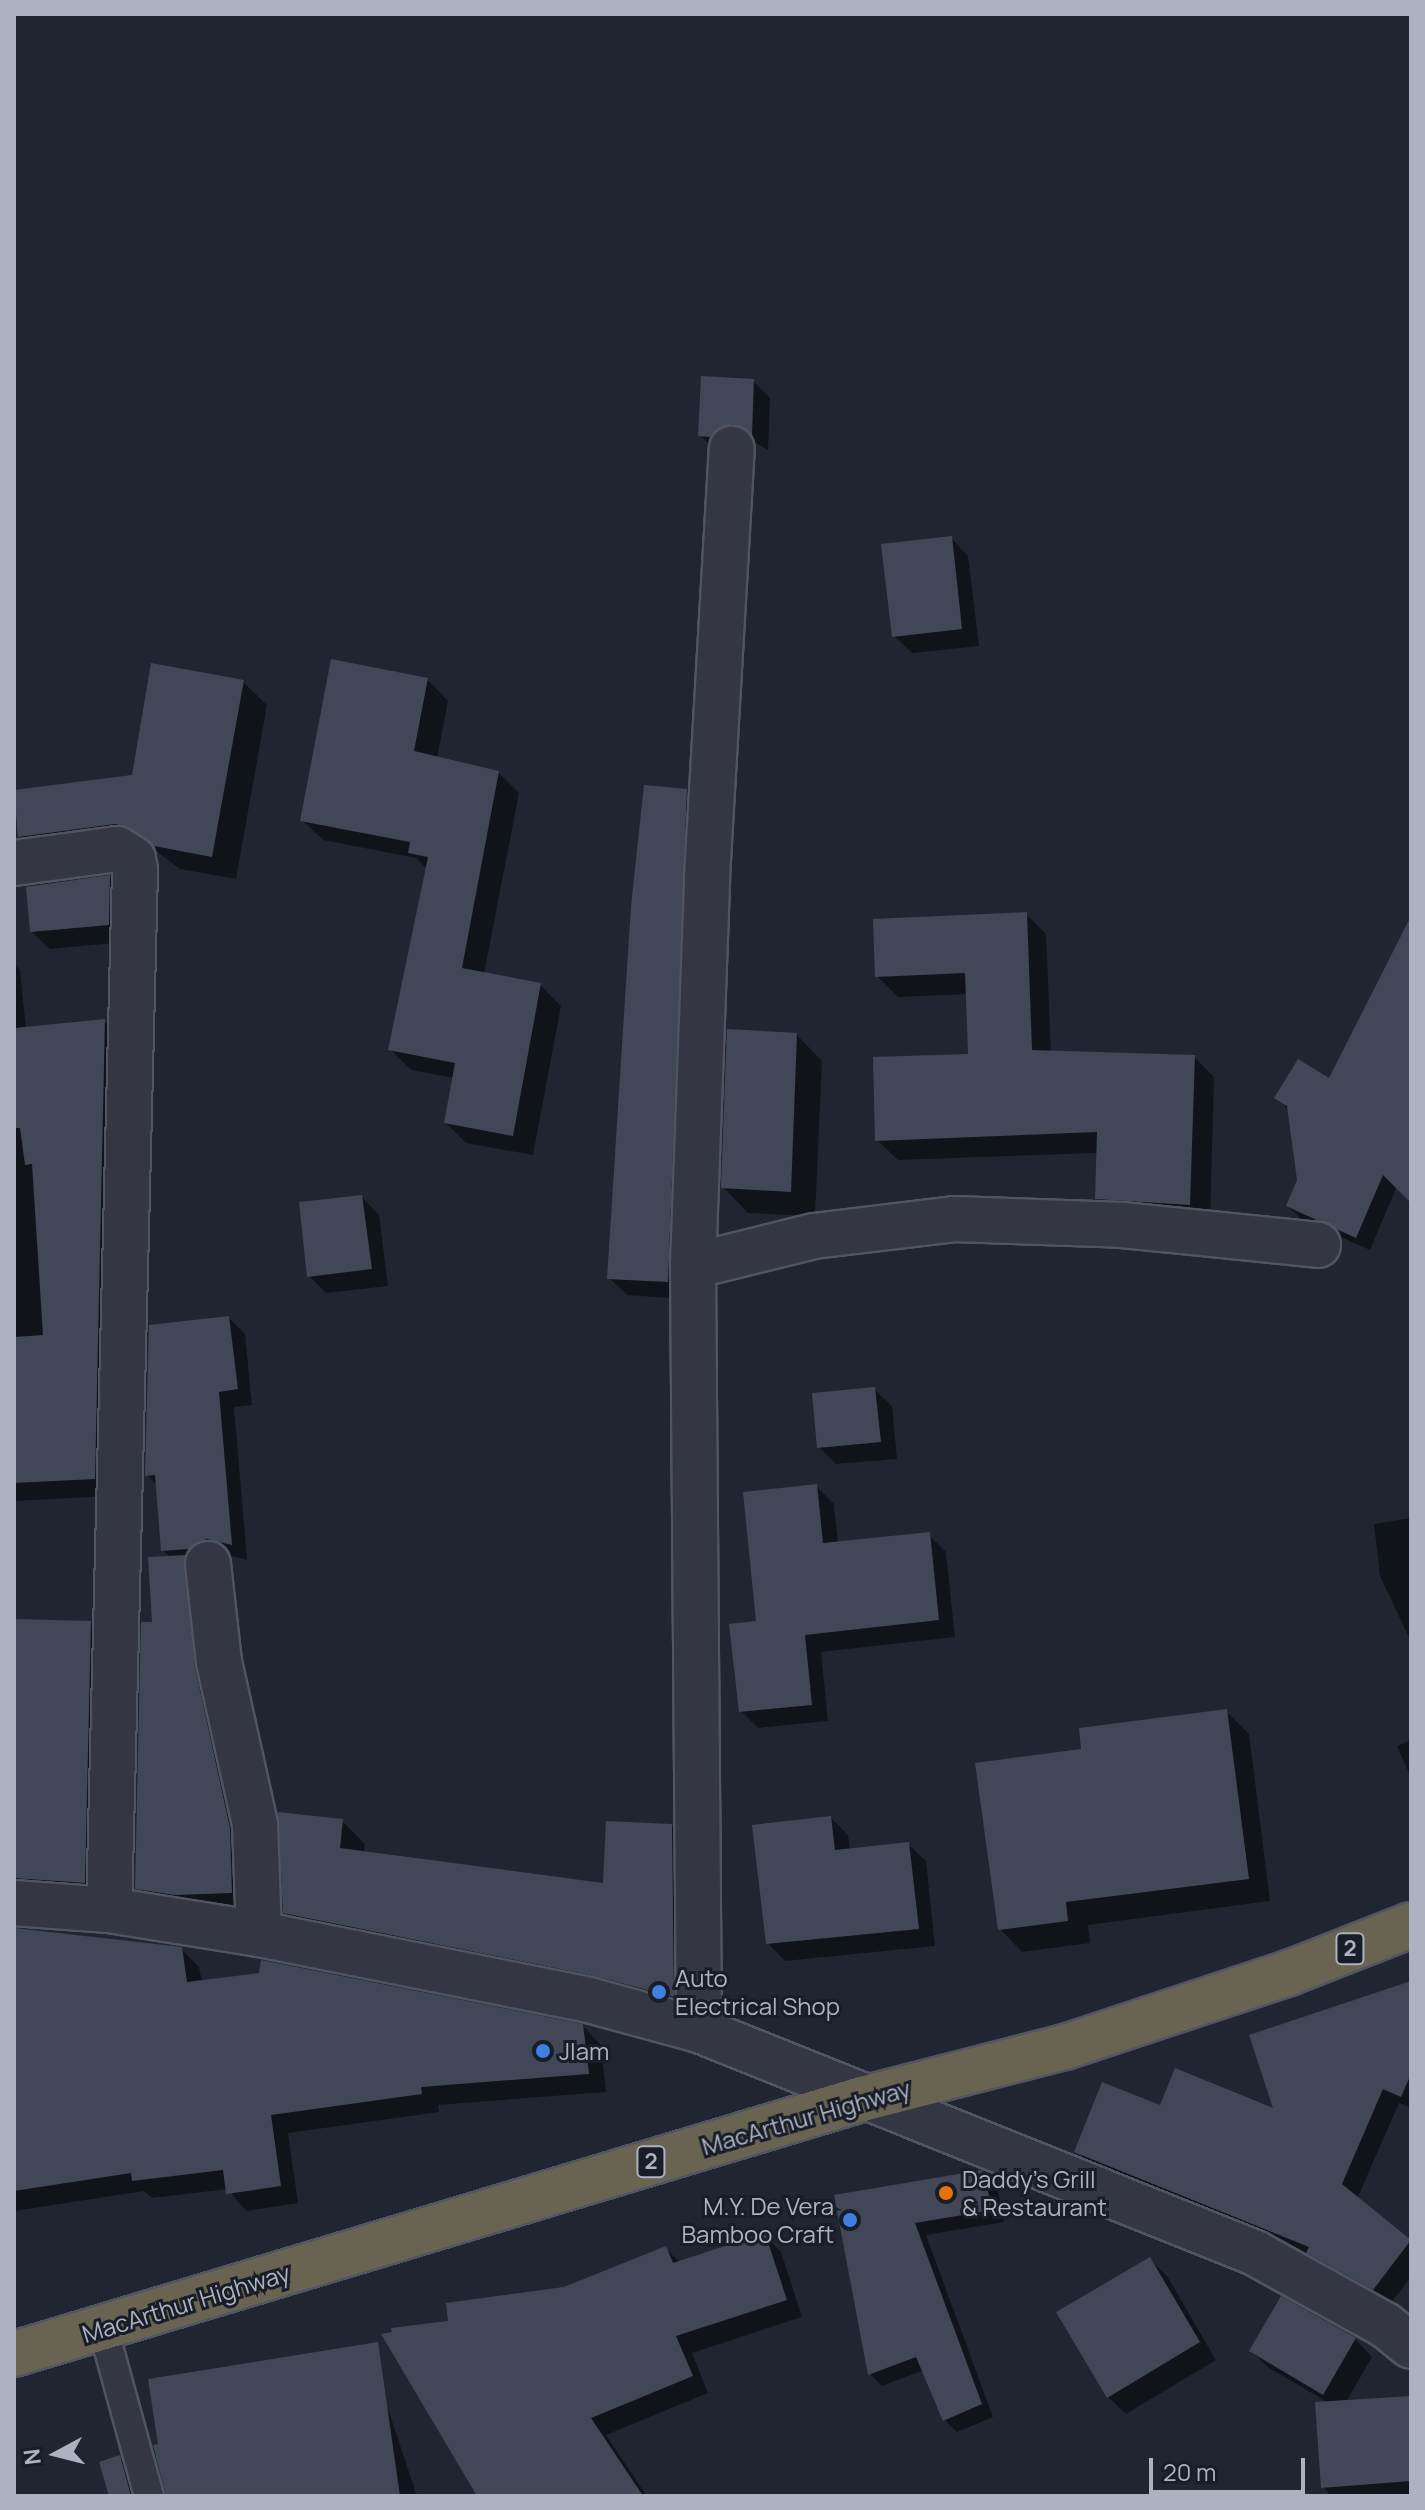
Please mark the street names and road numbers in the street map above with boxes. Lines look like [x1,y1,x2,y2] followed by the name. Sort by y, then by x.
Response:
[1334,1931,1366,1967] road number: 2
[698,2073,914,2161] street label: MacArthur Highway
[635,2144,667,2180] road number: 2
[79,2258,293,2348] street label: MacArthur Highway

